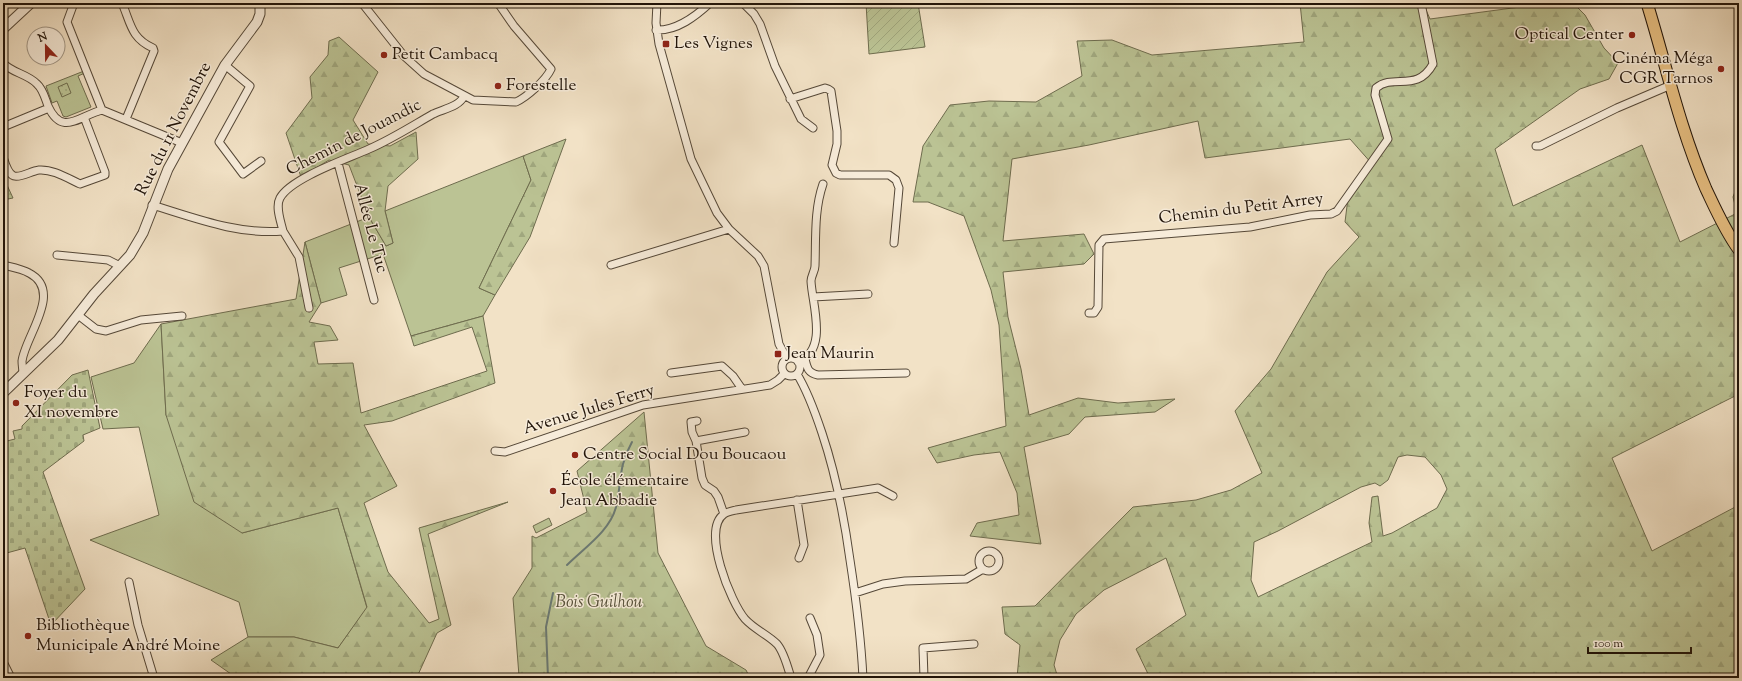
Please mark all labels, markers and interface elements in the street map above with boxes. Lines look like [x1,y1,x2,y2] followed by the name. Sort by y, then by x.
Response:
[1515,23,1625,47] place label: Optical Center
[26,26,66,66] north arrow
[35,29,50,47] text: N
[1627,30,1637,40] marker: Optical Center
[674,32,753,56] place label: Les Vignes
[661,39,671,49] marker: Les Vignes
[392,43,498,67] place label: Petit Cambacq
[1612,47,1713,91] place label: Cinéma Méga CGR Tarnos
[379,50,389,60] marker: Petit Cambacq
[130,58,218,200] street label: Rue du 11 Novembre
[1716,64,1726,74] marker: Cinéma Méga CGR Tarnos
[506,74,576,98] place label: Forestelle
[493,81,503,91] marker: Forestelle
[282,93,426,182] street label: Chemin de Jouandic
[346,180,394,276] street label: Allée Le Tuc
[1157,187,1325,231] street label: Chemin du Petit Arrey
[785,342,875,366] place label: Jean Maurin
[773,349,783,359] marker: Jean Maurin
[520,378,658,441] street label: Avenue Jules Ferry
[24,381,119,425] place label: Foyer du XI novembre
[11,398,21,408] marker: Foyer du XI novembre
[583,443,786,467] place label: Centre Social Dou Boucaou
[570,450,580,460] marker: Centre Social Dou Boucaou
[560,469,689,513] place label: École élémentaire Jean Abbadie
[548,486,558,496] marker: École élémentaire Jean Abbadie
[556,591,643,615] park label: Bois Guilhou
[36,614,220,658] place label: Bibliothèque Municipale André Moine
[1588,629,1691,655] scale bar
[23,631,33,641] marker: Bibliothèque Municipale André Moine
[1594,635,1623,653] text: 100 m

